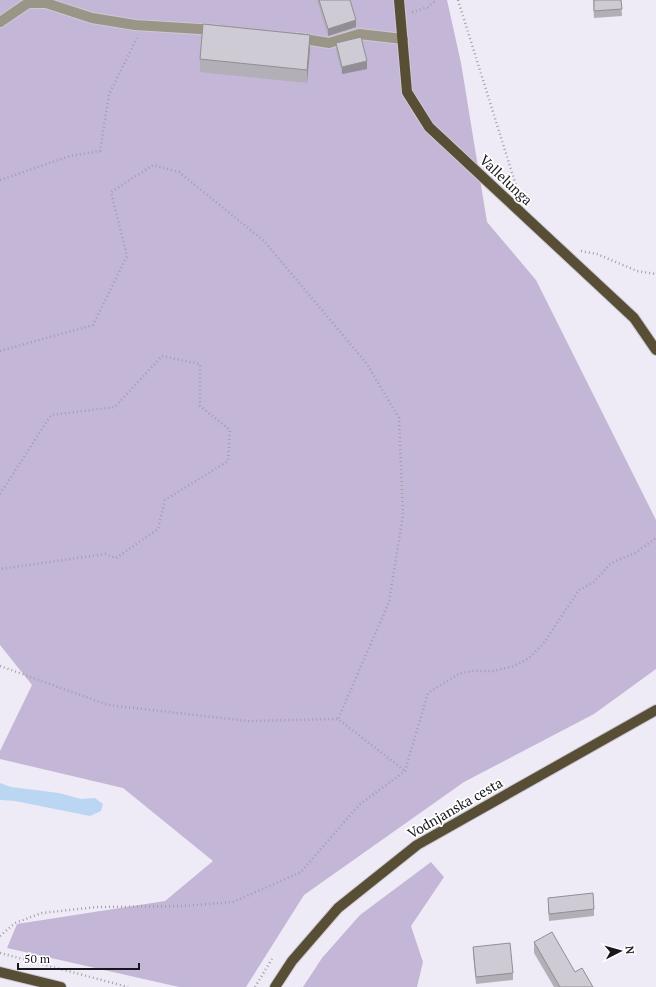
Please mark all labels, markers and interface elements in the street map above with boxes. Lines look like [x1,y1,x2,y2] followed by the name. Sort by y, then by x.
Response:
[476,150,537,209] street label: Vallelunga
[404,773,506,843] street label: Vodnjanska cesta
[600,931,640,971] north arrow
[18,945,139,971] scale bar
[623,945,637,955] text: N
[24,951,51,966] text: 50 m

